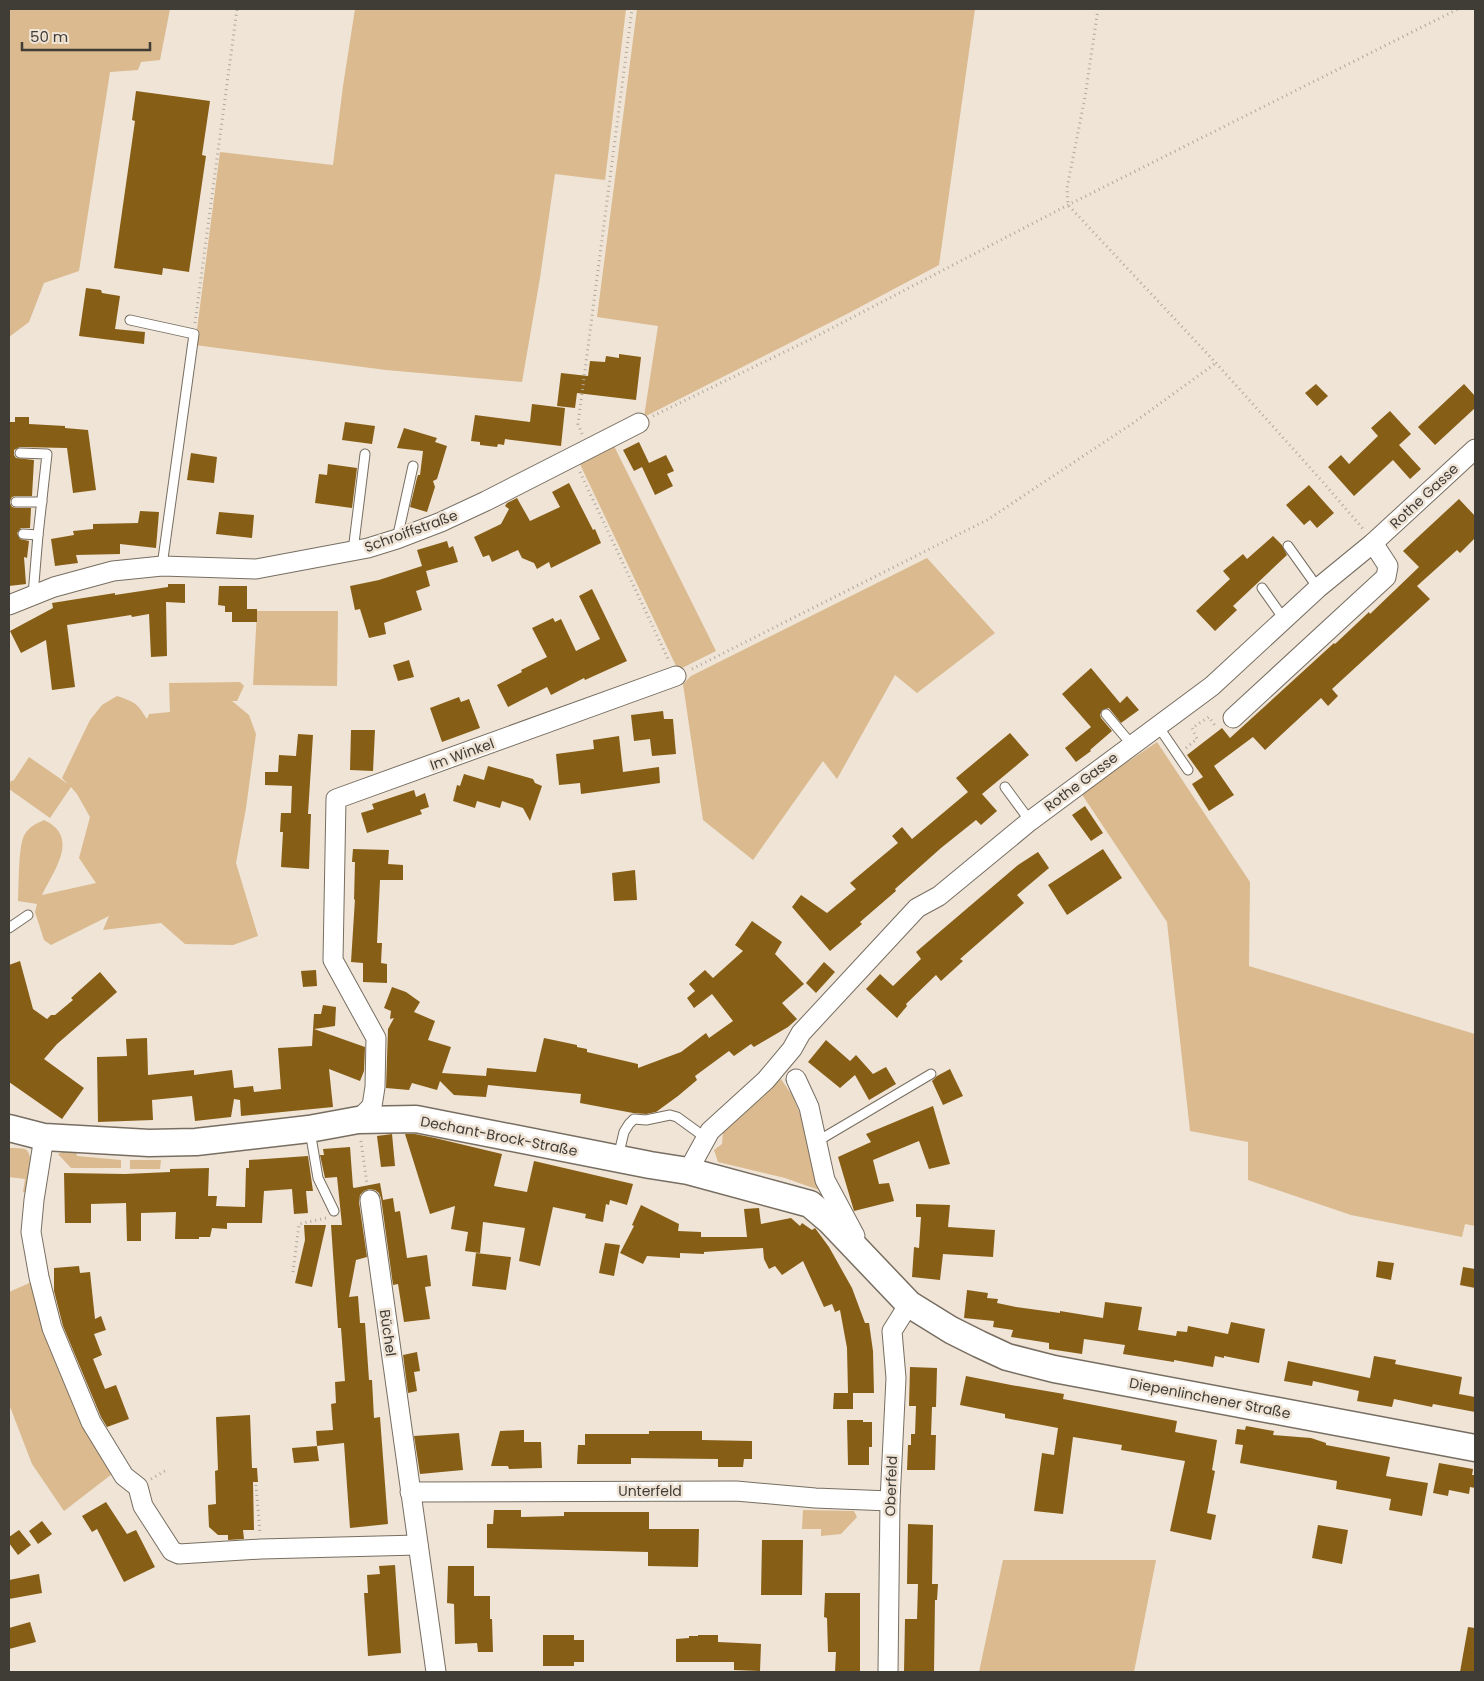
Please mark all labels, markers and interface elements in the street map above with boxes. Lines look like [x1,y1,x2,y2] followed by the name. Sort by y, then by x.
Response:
[22,20,150,52] scale bar
[30,26,68,47] text: 50 m
[1385,459,1463,533] street label: Rothe Gasse
[362,505,461,557] street label: Schroiffstraße
[427,733,497,775] street label: Im Winkel
[1040,747,1122,816] street label: Rothe Gasse
[419,1111,580,1161] street label: Dechant-Brock-Straße
[375,1308,401,1358] street label: Büchel
[1128,1373,1293,1424] street label: Diepenlinchener Straße
[880,1455,902,1517] street label: Oberfeld
[618,1481,682,1501] street label: Unterfeld

